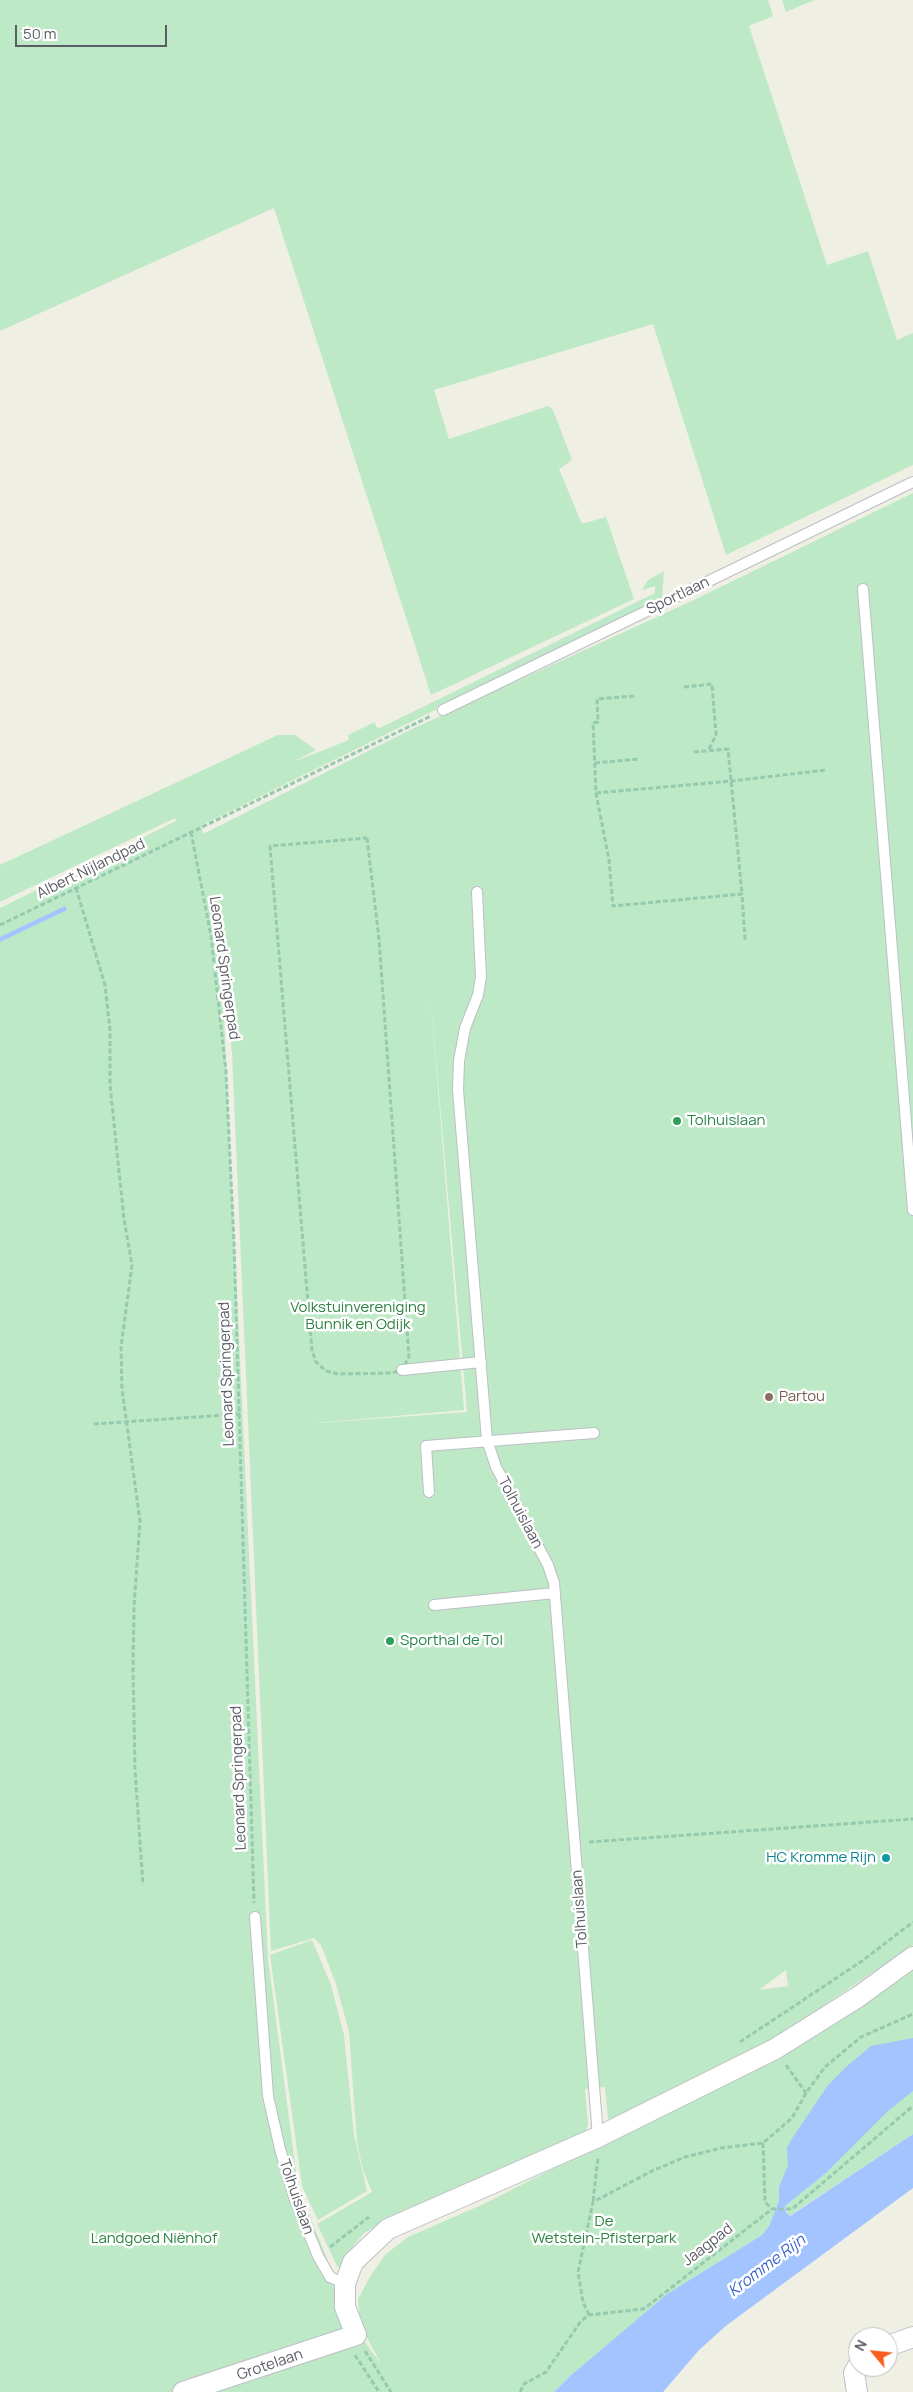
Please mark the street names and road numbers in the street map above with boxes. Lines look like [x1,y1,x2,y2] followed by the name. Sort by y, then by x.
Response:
[644,573,712,619] street label: Sportlaan
[34,835,148,903] street label: Albert Nijlandpad
[205,895,243,1041] street label: Leonard Springerpad
[215,1301,239,1447] street label: Leonard Springerpad
[494,1474,546,1552] street label: Tolhuislaan
[227,1705,251,1851] street label: Leonard Springerpad
[568,1869,592,1949] street label: Tolhuislaan
[275,2157,317,2237] street label: Tolhuislaan
[679,2220,737,2270] street label: Jaagpad
[235,2345,305,2385] street label: Grotelaan

